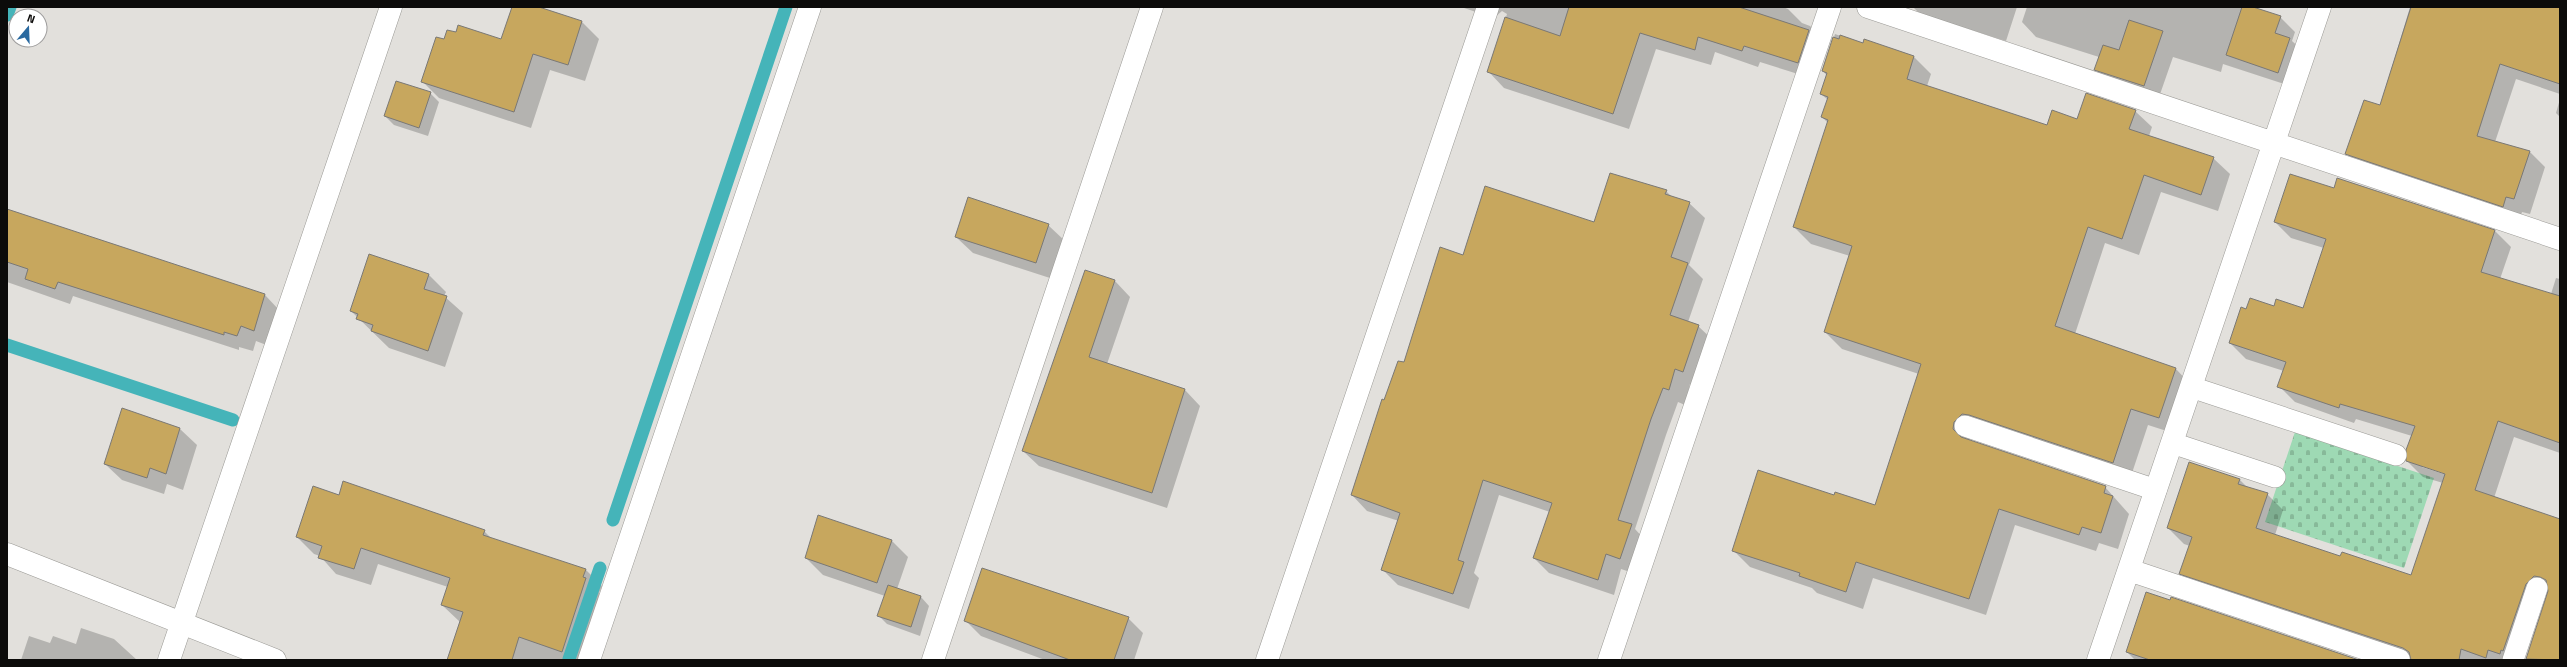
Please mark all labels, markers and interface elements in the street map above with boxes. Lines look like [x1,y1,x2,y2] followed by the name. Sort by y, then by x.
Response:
[8,8,48,48] north arrow
[25,10,37,27] text: N

